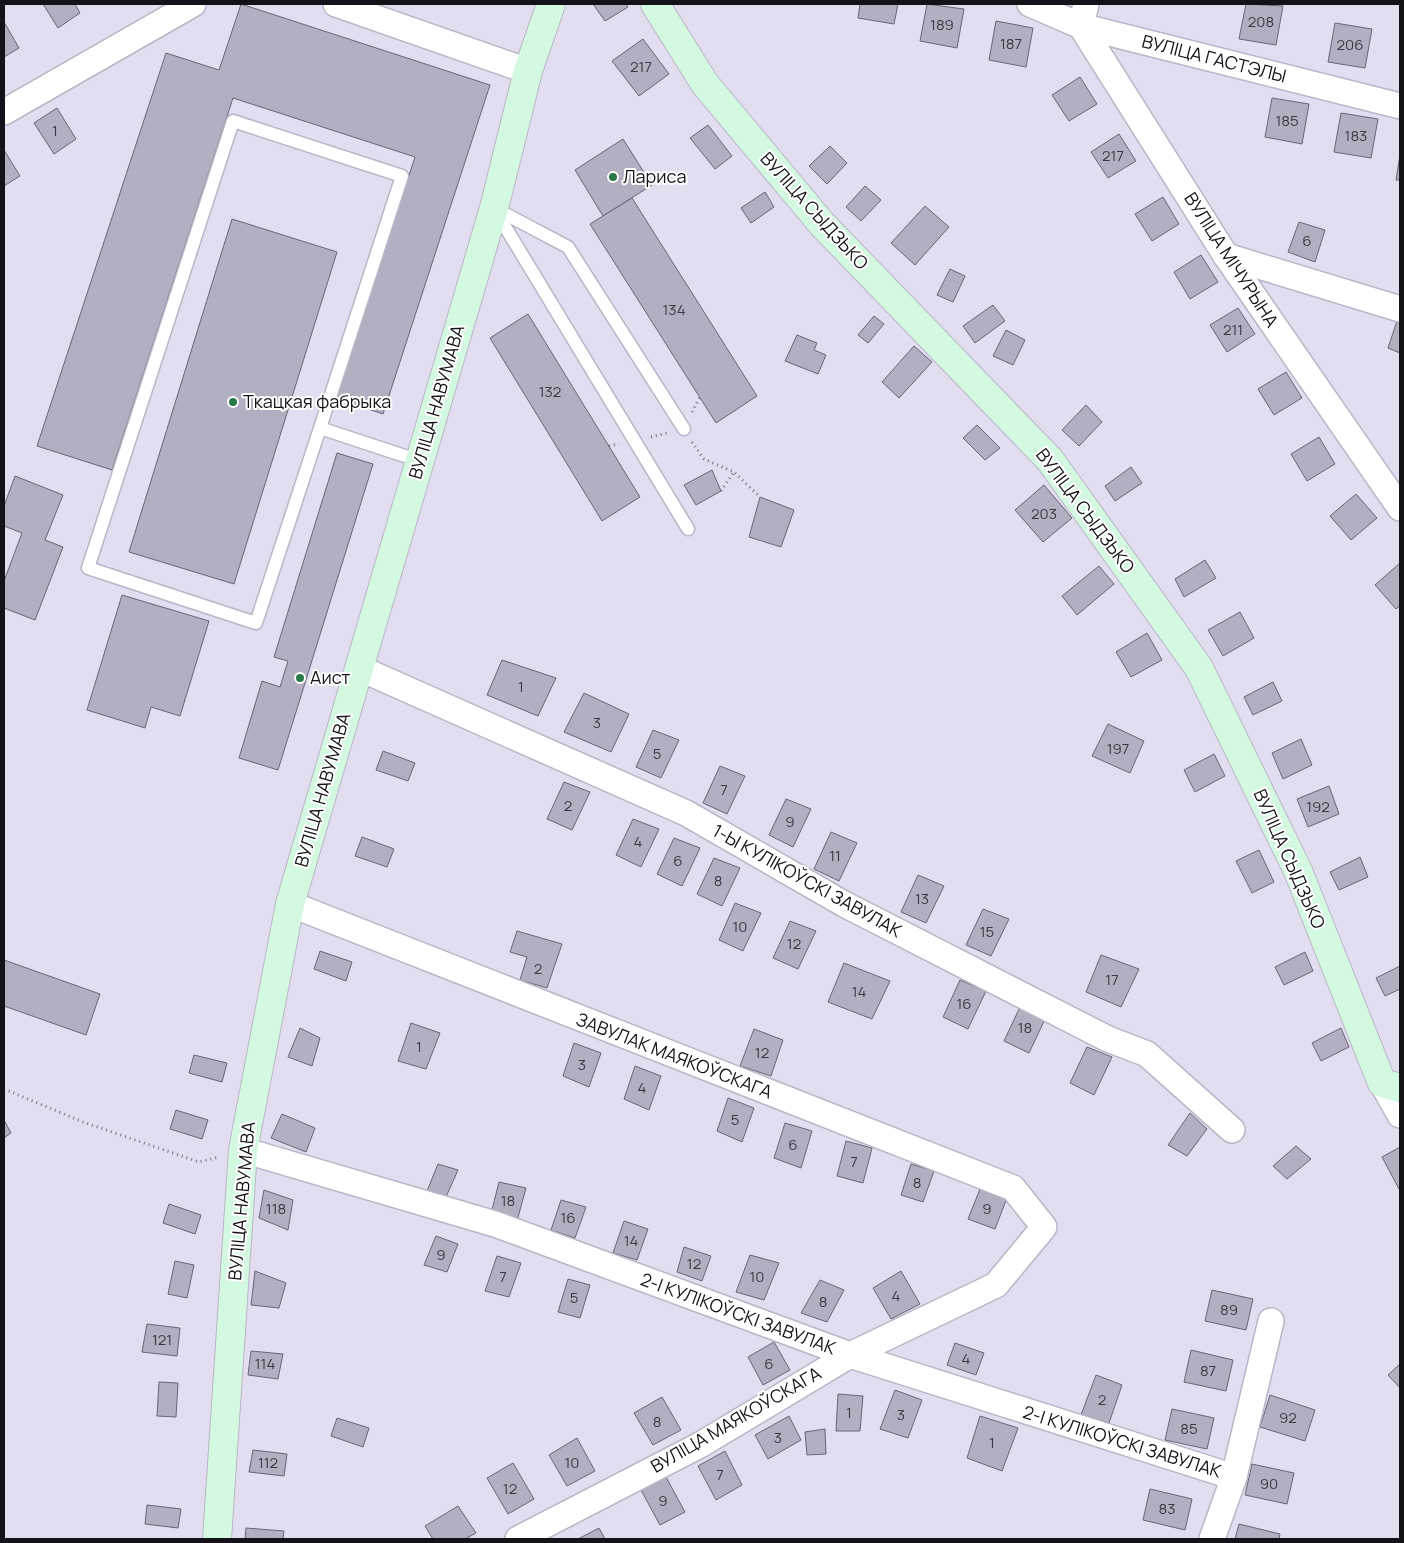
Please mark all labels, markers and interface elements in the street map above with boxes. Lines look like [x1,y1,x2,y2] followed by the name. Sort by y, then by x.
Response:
[1248,11,1274,32] house number: 208
[930,14,954,35] house number: 189
[1140,28,1289,88] street label: ВУЛІЦА ГАСТЭЛЫ
[1000,33,1022,54] house number: 187
[1336,34,1364,55] house number: 206
[630,56,652,77] house number: 217
[1275,110,1299,131] house number: 185
[52,120,58,141] house number: 1
[1345,125,1367,146] house number: 183
[1102,145,1124,166] house number: 217
[756,146,874,274] street label: ВУЛІЦА СЫДЗЬКО
[623,164,686,188] place label: Лариса
[607,171,619,183] marker: Лариса
[1179,187,1285,332] street label: ВУЛІЦА МІЧУРЫНА
[1302,230,1312,251] house number: 6
[663,299,686,320] house number: 134
[1223,319,1243,340] house number: 211
[403,321,470,482] street label: ВУЛІЦА НАВУМАВА
[539,381,561,402] house number: 132
[243,389,391,413] place label: Ткацкая фабрыка
[227,396,239,408] marker: Ткацкая фабрыка
[1031,443,1141,578] street label: ВУЛІЦА СЫДЗЬКО
[1031,503,1057,524] house number: 203
[310,665,351,689] place label: Аист
[294,672,306,684] marker: Аист
[518,676,524,697] house number: 1
[289,709,356,870] street label: ВУЛІЦА НАВУМАВА
[593,712,601,733] house number: 3
[1107,738,1129,759] house number: 197
[653,743,661,764] house number: 5
[720,779,728,800] house number: 7
[1248,785,1331,932] street label: ВУЛІЦА СЫДЗЬКО
[564,795,572,816] house number: 2
[1306,796,1330,817] house number: 192
[785,811,795,832] house number: 9
[709,818,907,942] street label: 1-Ы КУЛІКОЎСКІ ЗАВУЛАК
[634,831,643,852] house number: 4
[829,845,841,866] house number: 11
[673,850,683,871] house number: 6
[714,870,722,891] house number: 8
[915,888,929,909] house number: 13
[733,916,748,937] house number: 10
[980,921,994,942] house number: 15
[787,933,801,954] house number: 12
[534,958,542,979] house number: 2
[1105,969,1119,990] house number: 17
[852,981,866,1002] house number: 14
[956,993,972,1014] house number: 16
[573,1007,776,1104] street label: ЗАВУЛАК МАЯКОЎСКАГА
[1018,1017,1032,1038] house number: 18
[416,1036,422,1057] house number: 1
[755,1042,769,1063] house number: 12
[578,1054,586,1075] house number: 3
[638,1077,647,1098] house number: 4
[731,1109,739,1130] house number: 5
[222,1120,260,1281] street label: ВУЛІЦА НАВУМАВА
[788,1134,798,1155] house number: 6
[850,1151,858,1172] house number: 7
[913,1172,921,1193] house number: 8
[501,1190,515,1211] house number: 18
[266,1198,286,1219] house number: 118
[982,1198,992,1219] house number: 9
[560,1207,576,1228] house number: 16
[624,1230,638,1251] house number: 14
[436,1244,446,1265] house number: 9
[687,1253,701,1274] house number: 12
[499,1266,507,1287] house number: 7
[750,1266,765,1287] house number: 10
[637,1267,840,1360] street label: 2-І КУЛІКОЎСКІ ЗАВУЛАК
[892,1285,901,1306] house number: 4
[570,1287,578,1308] house number: 5
[819,1291,827,1312] house number: 8
[1220,1299,1238,1320] house number: 89
[152,1329,172,1350] house number: 121
[962,1348,971,1369] house number: 4
[255,1353,275,1374] house number: 114
[764,1353,774,1374] house number: 6
[646,1360,826,1478] street label: ВУЛІЦА МАЯКОЎСКАГА
[1200,1360,1216,1381] house number: 87
[1098,1389,1106,1410] house number: 2
[1020,1399,1225,1483] street label: 2-І КУЛІКОЎСКІ ЗАВУЛАК
[846,1402,852,1423] house number: 1
[897,1404,905,1425] house number: 3
[1279,1407,1297,1428] house number: 92
[653,1411,661,1432] house number: 8
[1180,1418,1198,1439] house number: 85
[774,1427,782,1448] house number: 3
[989,1432,995,1453] house number: 1
[258,1452,278,1473] house number: 112
[565,1452,580,1473] house number: 10
[716,1464,724,1485] house number: 7
[1260,1473,1278,1494] house number: 90
[503,1478,517,1499] house number: 12
[658,1490,668,1511] house number: 9
[1158,1498,1176,1519] house number: 83

